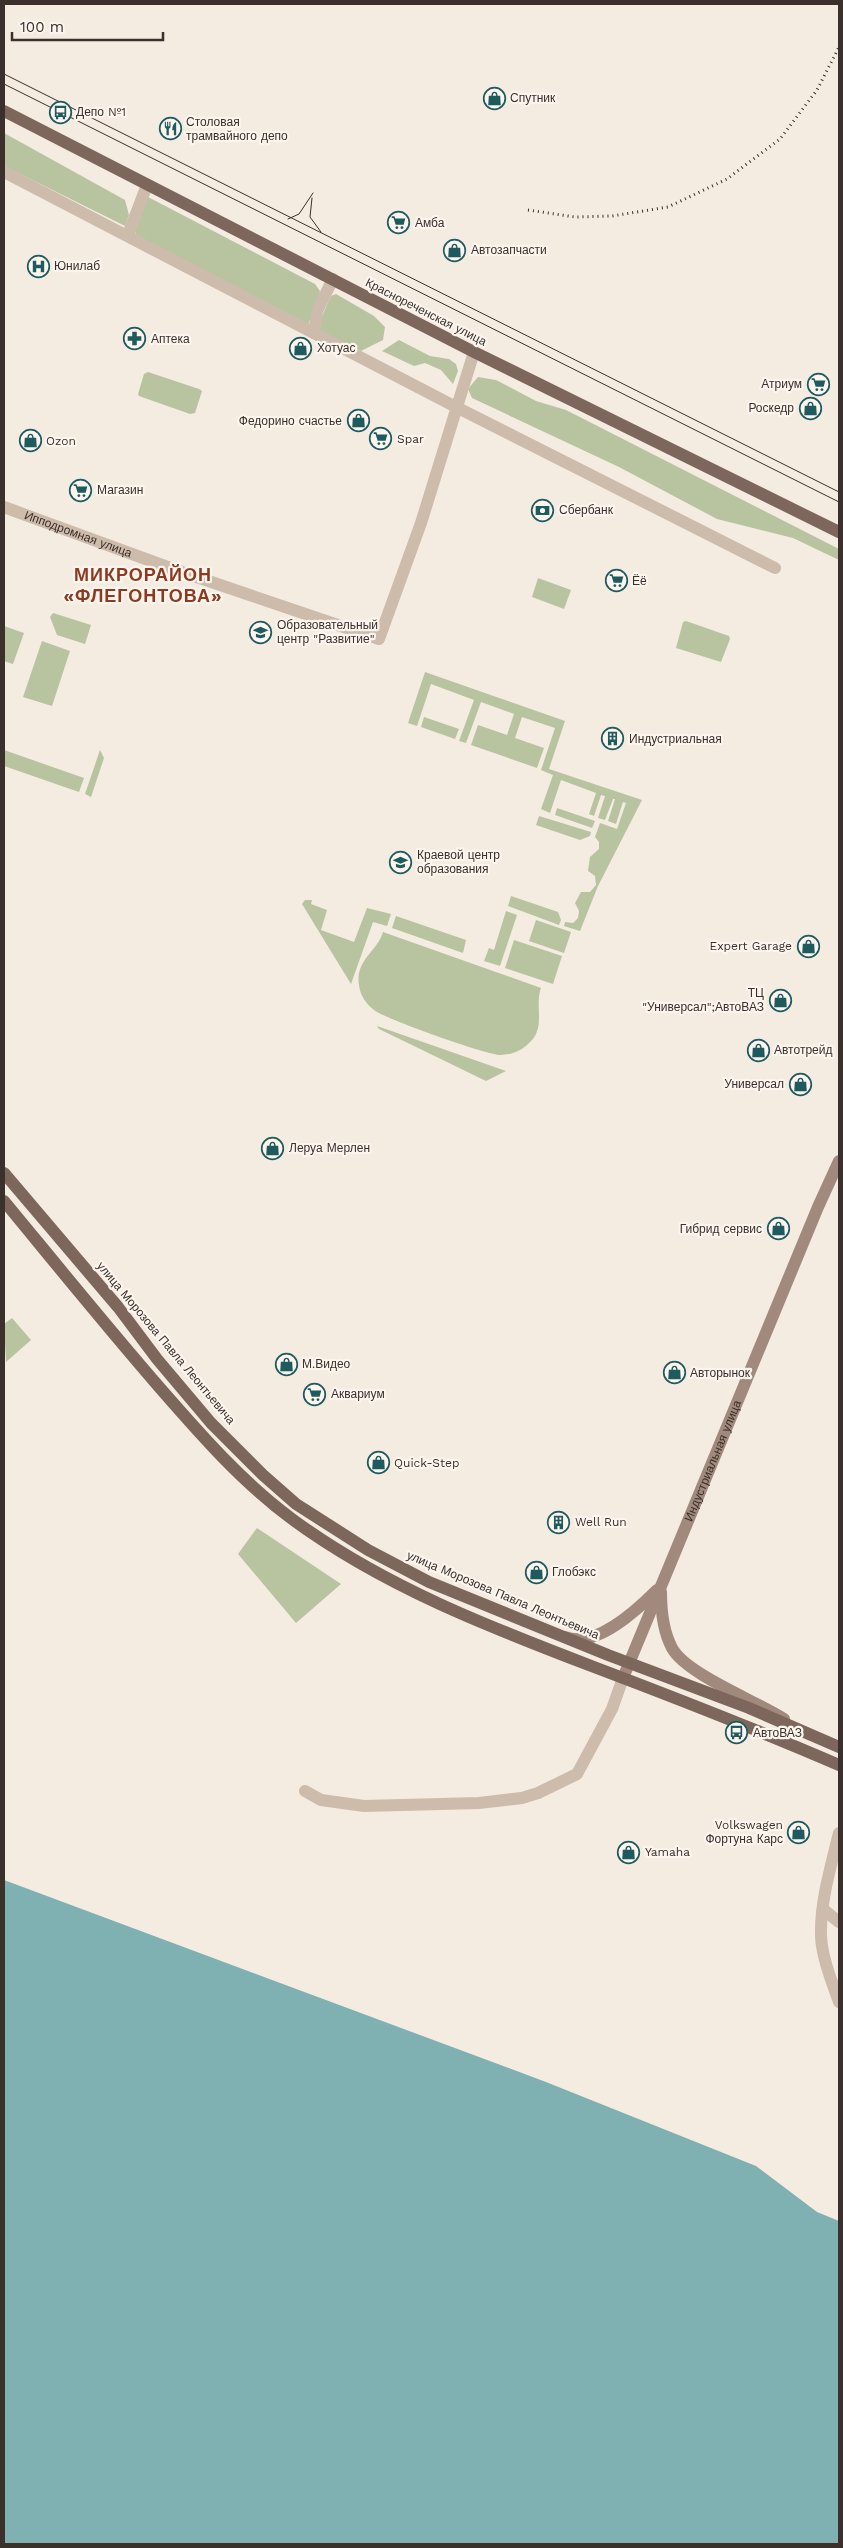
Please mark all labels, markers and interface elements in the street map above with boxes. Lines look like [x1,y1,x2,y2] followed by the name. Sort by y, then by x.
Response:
[12,10,164,42] scale bar
[20,18,64,36] text: 100 m
[482,86,506,110] shop icon: Спутник
[510,91,556,105] place label: Спутник
[48,100,72,124] bus stop icon: Депо №1
[76,105,126,119] place label: Депо №1
[186,115,288,143] place label: Столовая трамвайного депо
[158,117,182,141] restaurant icon: Столовая трамвайного депо
[387,211,411,235] supermarket icon: Амба
[415,216,445,230] place label: Амба
[443,238,467,262] shop icon: Автозапчасти
[471,243,547,257] place label: Автозапчасти
[26,254,50,278] hospital icon: Юнилаб
[54,259,100,273] place label: Юнилаб
[363,275,489,349] street label: Краснореченская улица
[123,327,147,351] pharmacy icon: Аптека
[151,332,190,346] place label: Аптека
[289,336,313,360] shop icon: Хотуас
[317,341,355,355] place label: Хотуас
[806,372,830,396] supermarket icon: Атриум
[761,377,802,391] place label: Атриум
[798,396,822,420] shop icon: Роскедр
[748,401,794,415] place label: Роскедр
[346,409,370,433] shop icon: Федорино счастье
[239,414,342,428] place label: Федорино счастье
[369,427,393,451] supermarket icon: Spar
[18,429,42,453] shop icon: Ozon
[397,432,424,446] place label: Spar
[46,434,76,448] place label: Ozon
[69,478,93,502] supermarket icon: Магазин
[97,483,143,497] place label: Магазин
[531,498,555,522] bank icon: Сбербанк
[559,503,614,517] place label: Сбербанк
[22,508,134,560] street label: Ипподромная улица
[64,564,223,606] district label: МИКРОРАЙОН «ФЛЕГОНТОВА»
[604,569,628,593] supermarket icon: Ёё
[632,574,647,588] place label: Ёё
[277,618,378,646] place label: Образовательный центр "Развитие"
[249,620,273,644] school or university icon: Образовательный центр "Развитие"
[601,727,625,751] building icon: Индустриальная
[629,732,722,746] place label: Индустриальная
[417,848,500,876] place label: Краевой центр образования
[389,850,413,874] school or university icon: Краевой центр образования
[796,934,820,958] shop icon: Expert Garage
[710,939,792,953] place label: Expert Garage
[642,986,764,1014] place label: ТЦ "Универсал";АвтоВАЗ
[768,988,792,1012] shop icon: ТЦ "Универсал";АвтоВАЗ
[746,1038,770,1062] shop icon: Автотрейд
[774,1043,832,1057] place label: Автотрейд
[788,1072,812,1096] shop icon: Универсал
[724,1077,784,1091] place label: Универсал
[261,1136,285,1160] shop icon: Леруа Мерлен
[289,1141,370,1155] place label: Леруа Мерлен
[766,1217,790,1241] shop icon: Гибрид сервис
[680,1222,762,1236] place label: Гибрид сервис
[94,1259,238,1427] street label: улица Морозова Павла Леонтьевича
[274,1352,298,1376] shop icon: М.Видео
[302,1357,351,1371] place label: М.Видео
[662,1361,686,1385] shop icon: Авторынок
[690,1366,751,1380] place label: Авторынок
[303,1382,327,1406] supermarket icon: Аквариум
[331,1387,385,1401] place label: Аквариум
[682,1398,744,1524] street label: Индустриальная улица
[366,1451,390,1475] shop icon: Quick-Step
[394,1456,459,1470] place label: Quick-Step
[547,1510,571,1534] building icon: Well Run
[575,1515,627,1529] place label: Well Run
[405,1548,602,1642] street label: улица Морозова Павла Леонтьевича
[524,1560,548,1584] shop icon: Глобэкс
[552,1565,596,1579] place label: Глобэкс
[725,1721,749,1745] bus stop icon: АвтоВАЗ
[753,1726,802,1740] place label: АвтоВАЗ
[705,1818,783,1846] place label: Volkswagen Фортуна Карс
[787,1820,811,1844] shop icon: Volkswagen Фортуна Карс
[617,1840,641,1864] shop icon: Yamaha
[645,1845,690,1859] place label: Yamaha

